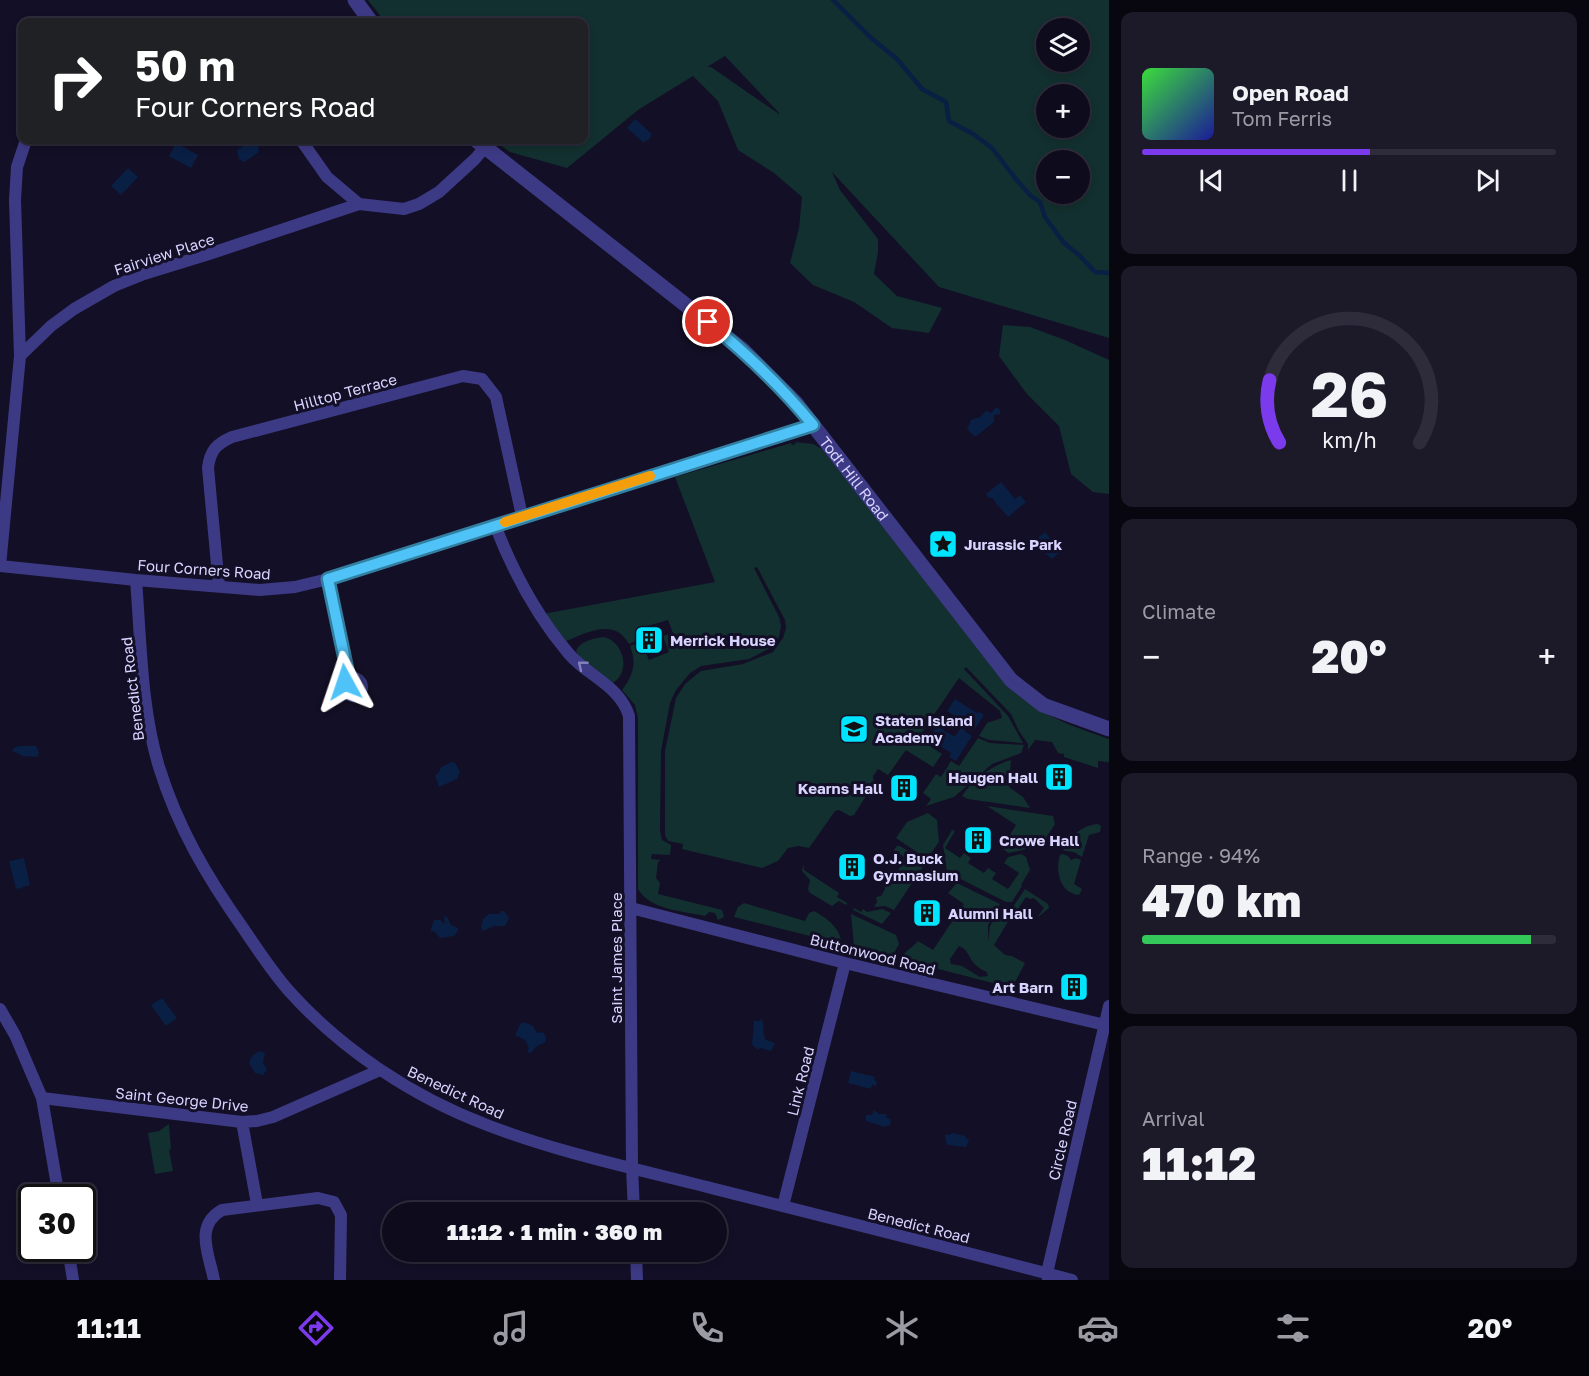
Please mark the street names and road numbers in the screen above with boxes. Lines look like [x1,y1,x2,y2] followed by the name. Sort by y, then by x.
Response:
[112,229,217,279] street label: Fairview Place
[291,369,399,414] street label: Hilltop Terrace
[816,433,893,524] street label: Todt Hill Road
[137,555,271,583] street label: Four Corners Road
[117,636,147,742] street label: Benedict Road
[607,892,625,1024] street label: Saint James Place
[808,930,938,978] street label: Buttonwood Road
[783,1044,817,1118] street label: Link Road
[405,1062,507,1122] street label: Benedict Road
[115,1083,250,1115] street label: Saint George Drive
[1044,1098,1080,1182] street label: Circle Road
[866,1204,972,1246] street label: Benedict Road

